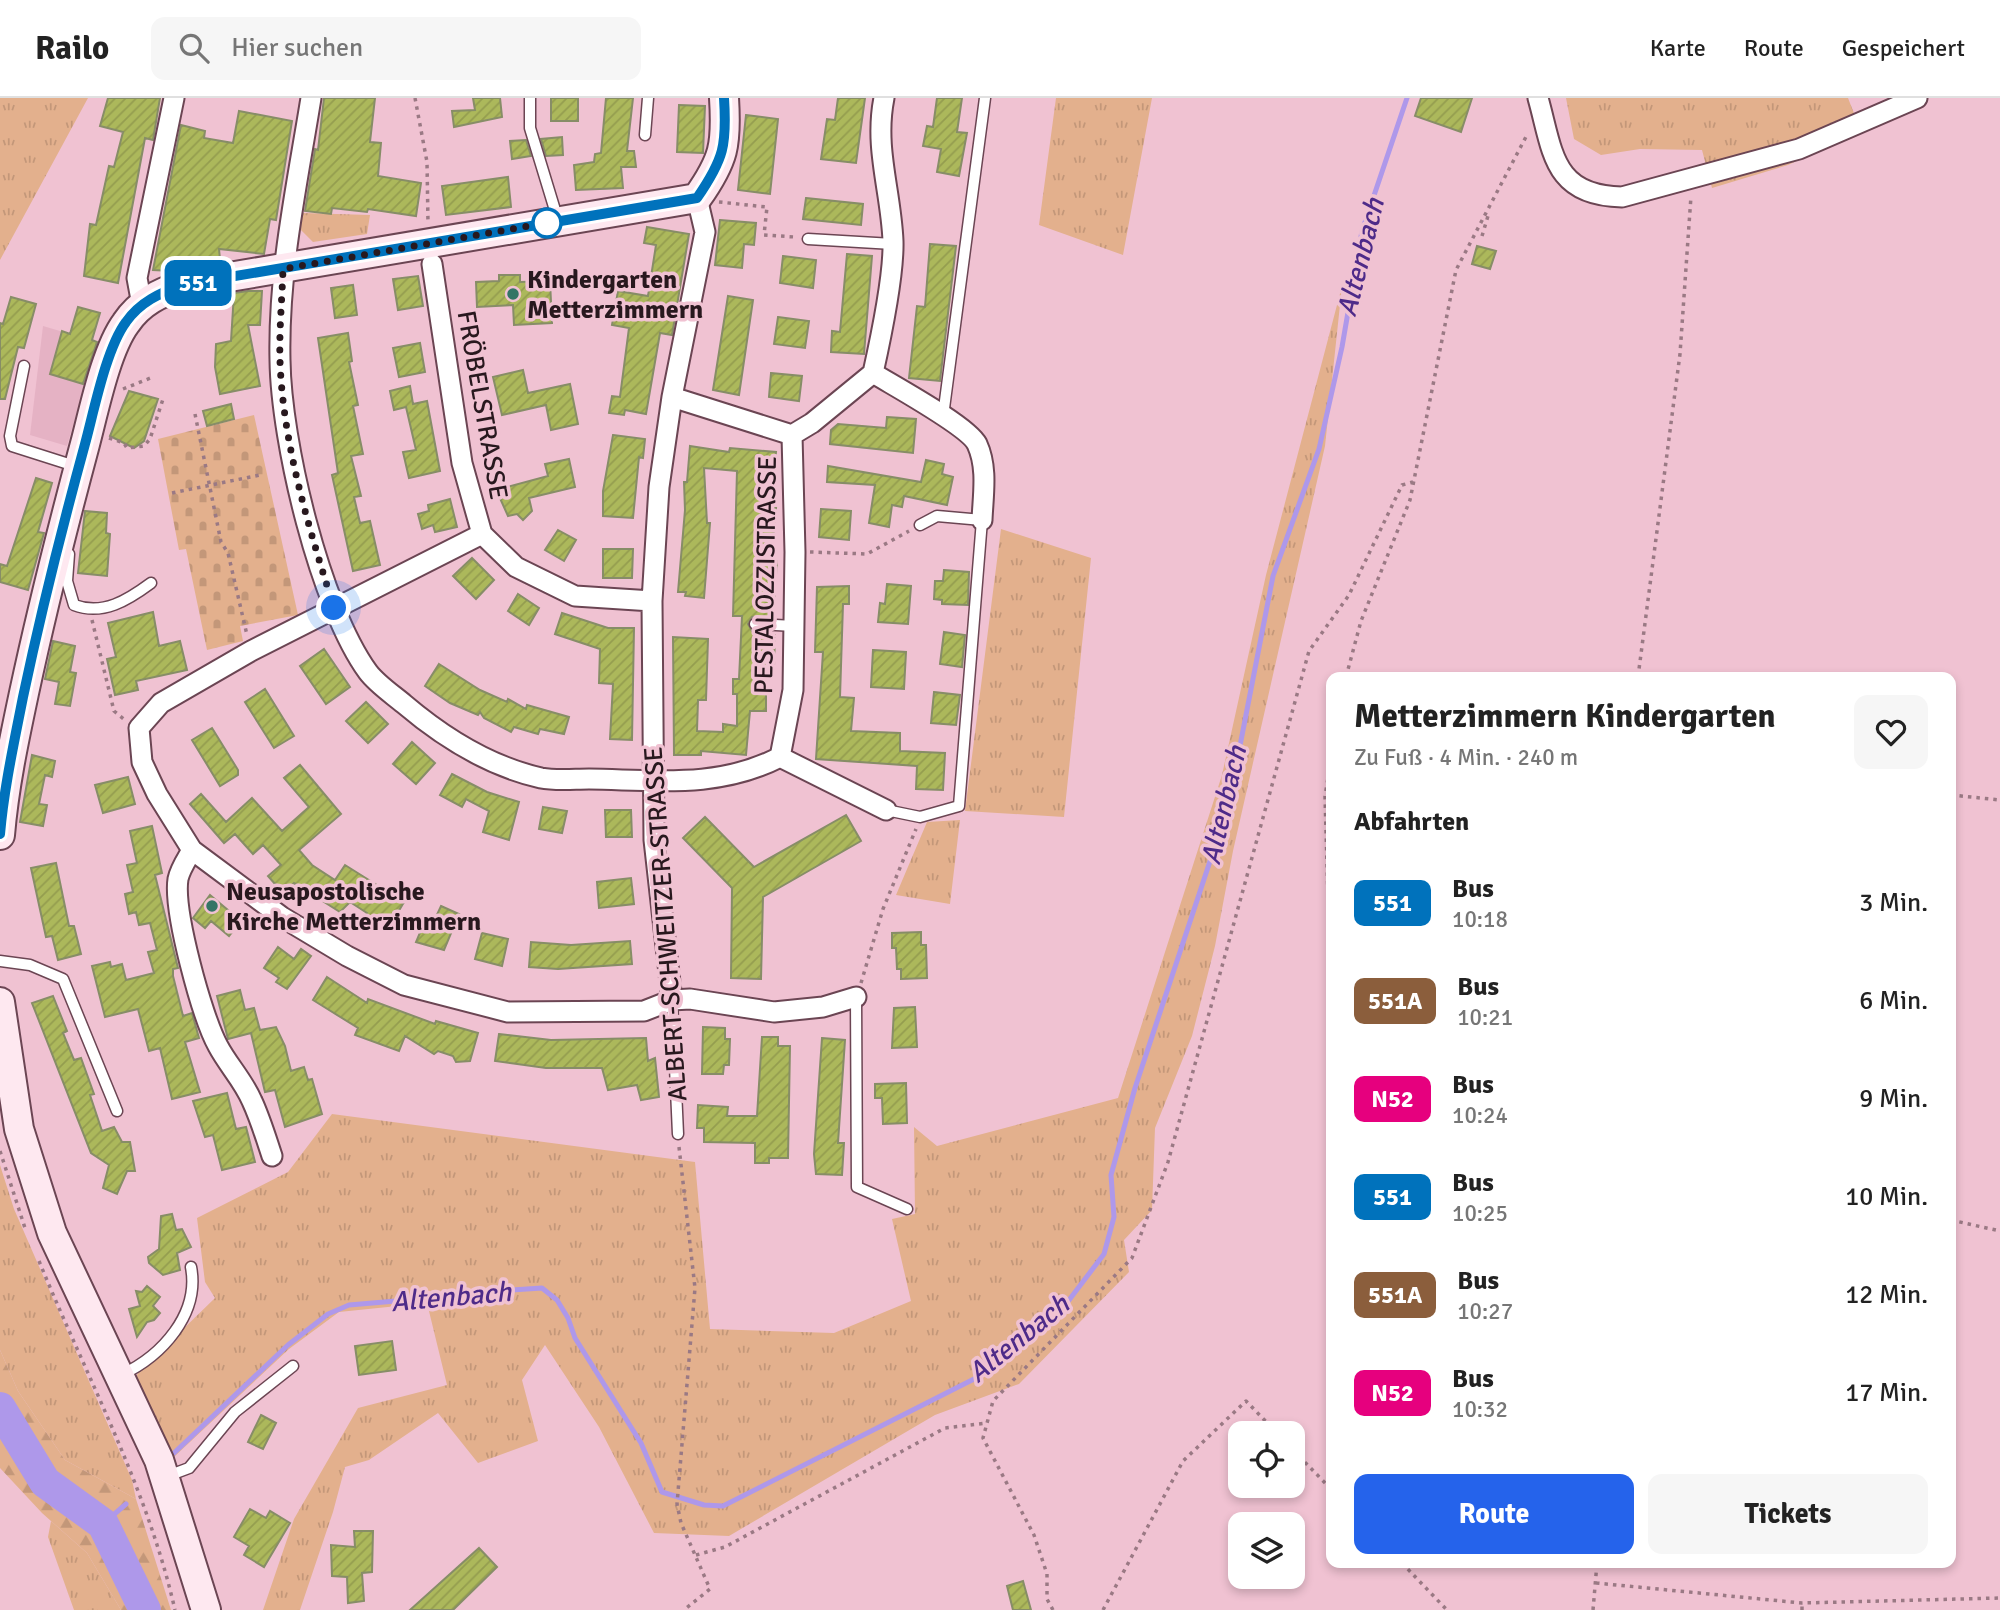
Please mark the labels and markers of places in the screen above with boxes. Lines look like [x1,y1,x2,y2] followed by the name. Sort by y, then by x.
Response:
[532,208,562,238] unlabelled marker
[527,264,703,326] place label: Kindergarten Metterzimmern
[505,286,521,302] marker: Kindergarten Metterzimmern
[226,876,481,938] place label: Neusapostolische Kirche Metterzimmern
[204,898,220,914] marker: Neusapostolische Kirche Metterzimmern

